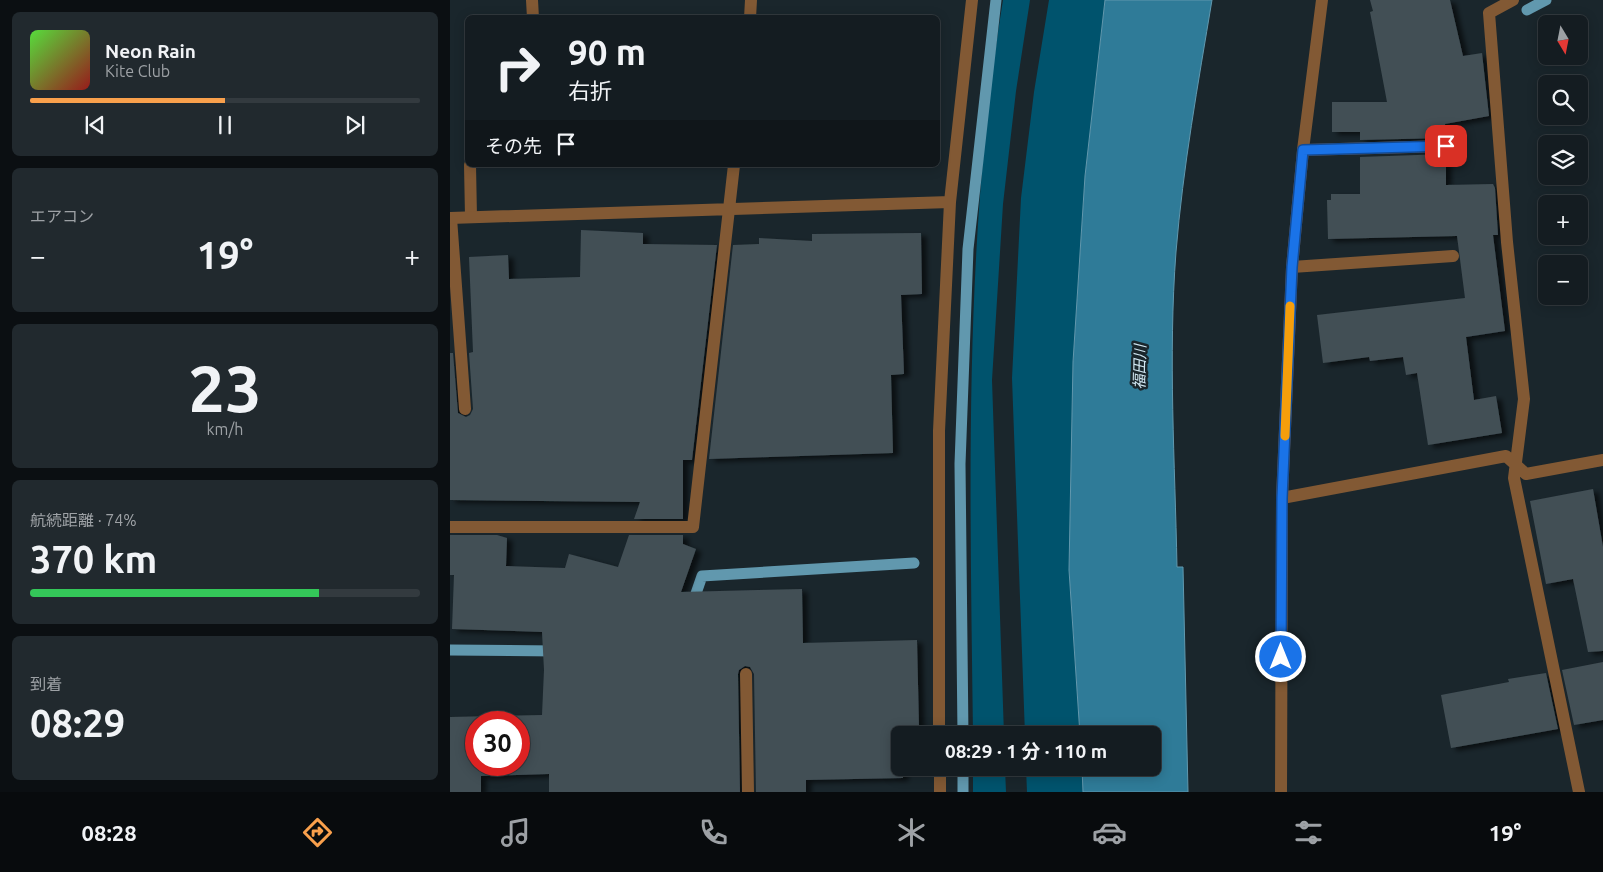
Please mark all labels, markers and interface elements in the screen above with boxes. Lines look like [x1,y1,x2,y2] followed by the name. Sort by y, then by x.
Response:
[1538,15,1588,65] north arrow
[1538,15,1588,305] map controls
[568,32,646,72] text: 90 m
[485,35,550,100] icon: right
[105,40,196,62] text: Neon Rain
[105,62,170,80] text: Kite Club
[1538,75,1588,125] button: search
[568,78,612,103] text: 右折
[81,111,109,139] icon: previous
[211,111,239,139] icon: pause
[341,111,369,139] icon: next
[1425,125,1467,167] pin
[552,130,580,158] icon: arrive
[1432,132,1460,160] icon: arrive
[485,135,542,157] text: その先
[1538,135,1588,185] button: layers
[1538,195,1588,245] button: +
[30,207,94,225] text: エアコン
[197,234,253,276] text: 19°
[30,240,46,271] text: −
[404,240,420,271] text: +
[1538,255,1588,305] button: −
[1131,342,1148,390] water label: 福田川
[188,351,262,424] text: 23
[207,420,243,438] text: km/h
[30,511,137,529] text: 航続距離 · 74%
[30,538,157,580] text: 370 km
[1254,630,1306,682] position arrow
[30,675,62,693] text: 到着
[30,702,125,744] text: 08:29
[465,711,530,776] speed limit sign: 30
[945,740,1107,762] text: 08:29 · 1 分 · 110 m
[300,815,335,850] icon: directions
[498,815,533,850] icon: music
[696,815,731,850] icon: phone
[894,815,929,850] icon: climate
[1092,815,1127,850] icon: car
[1291,815,1326,850] icon: filters
[82,820,137,845] text: 08:28
[1489,820,1521,845] text: 19°

